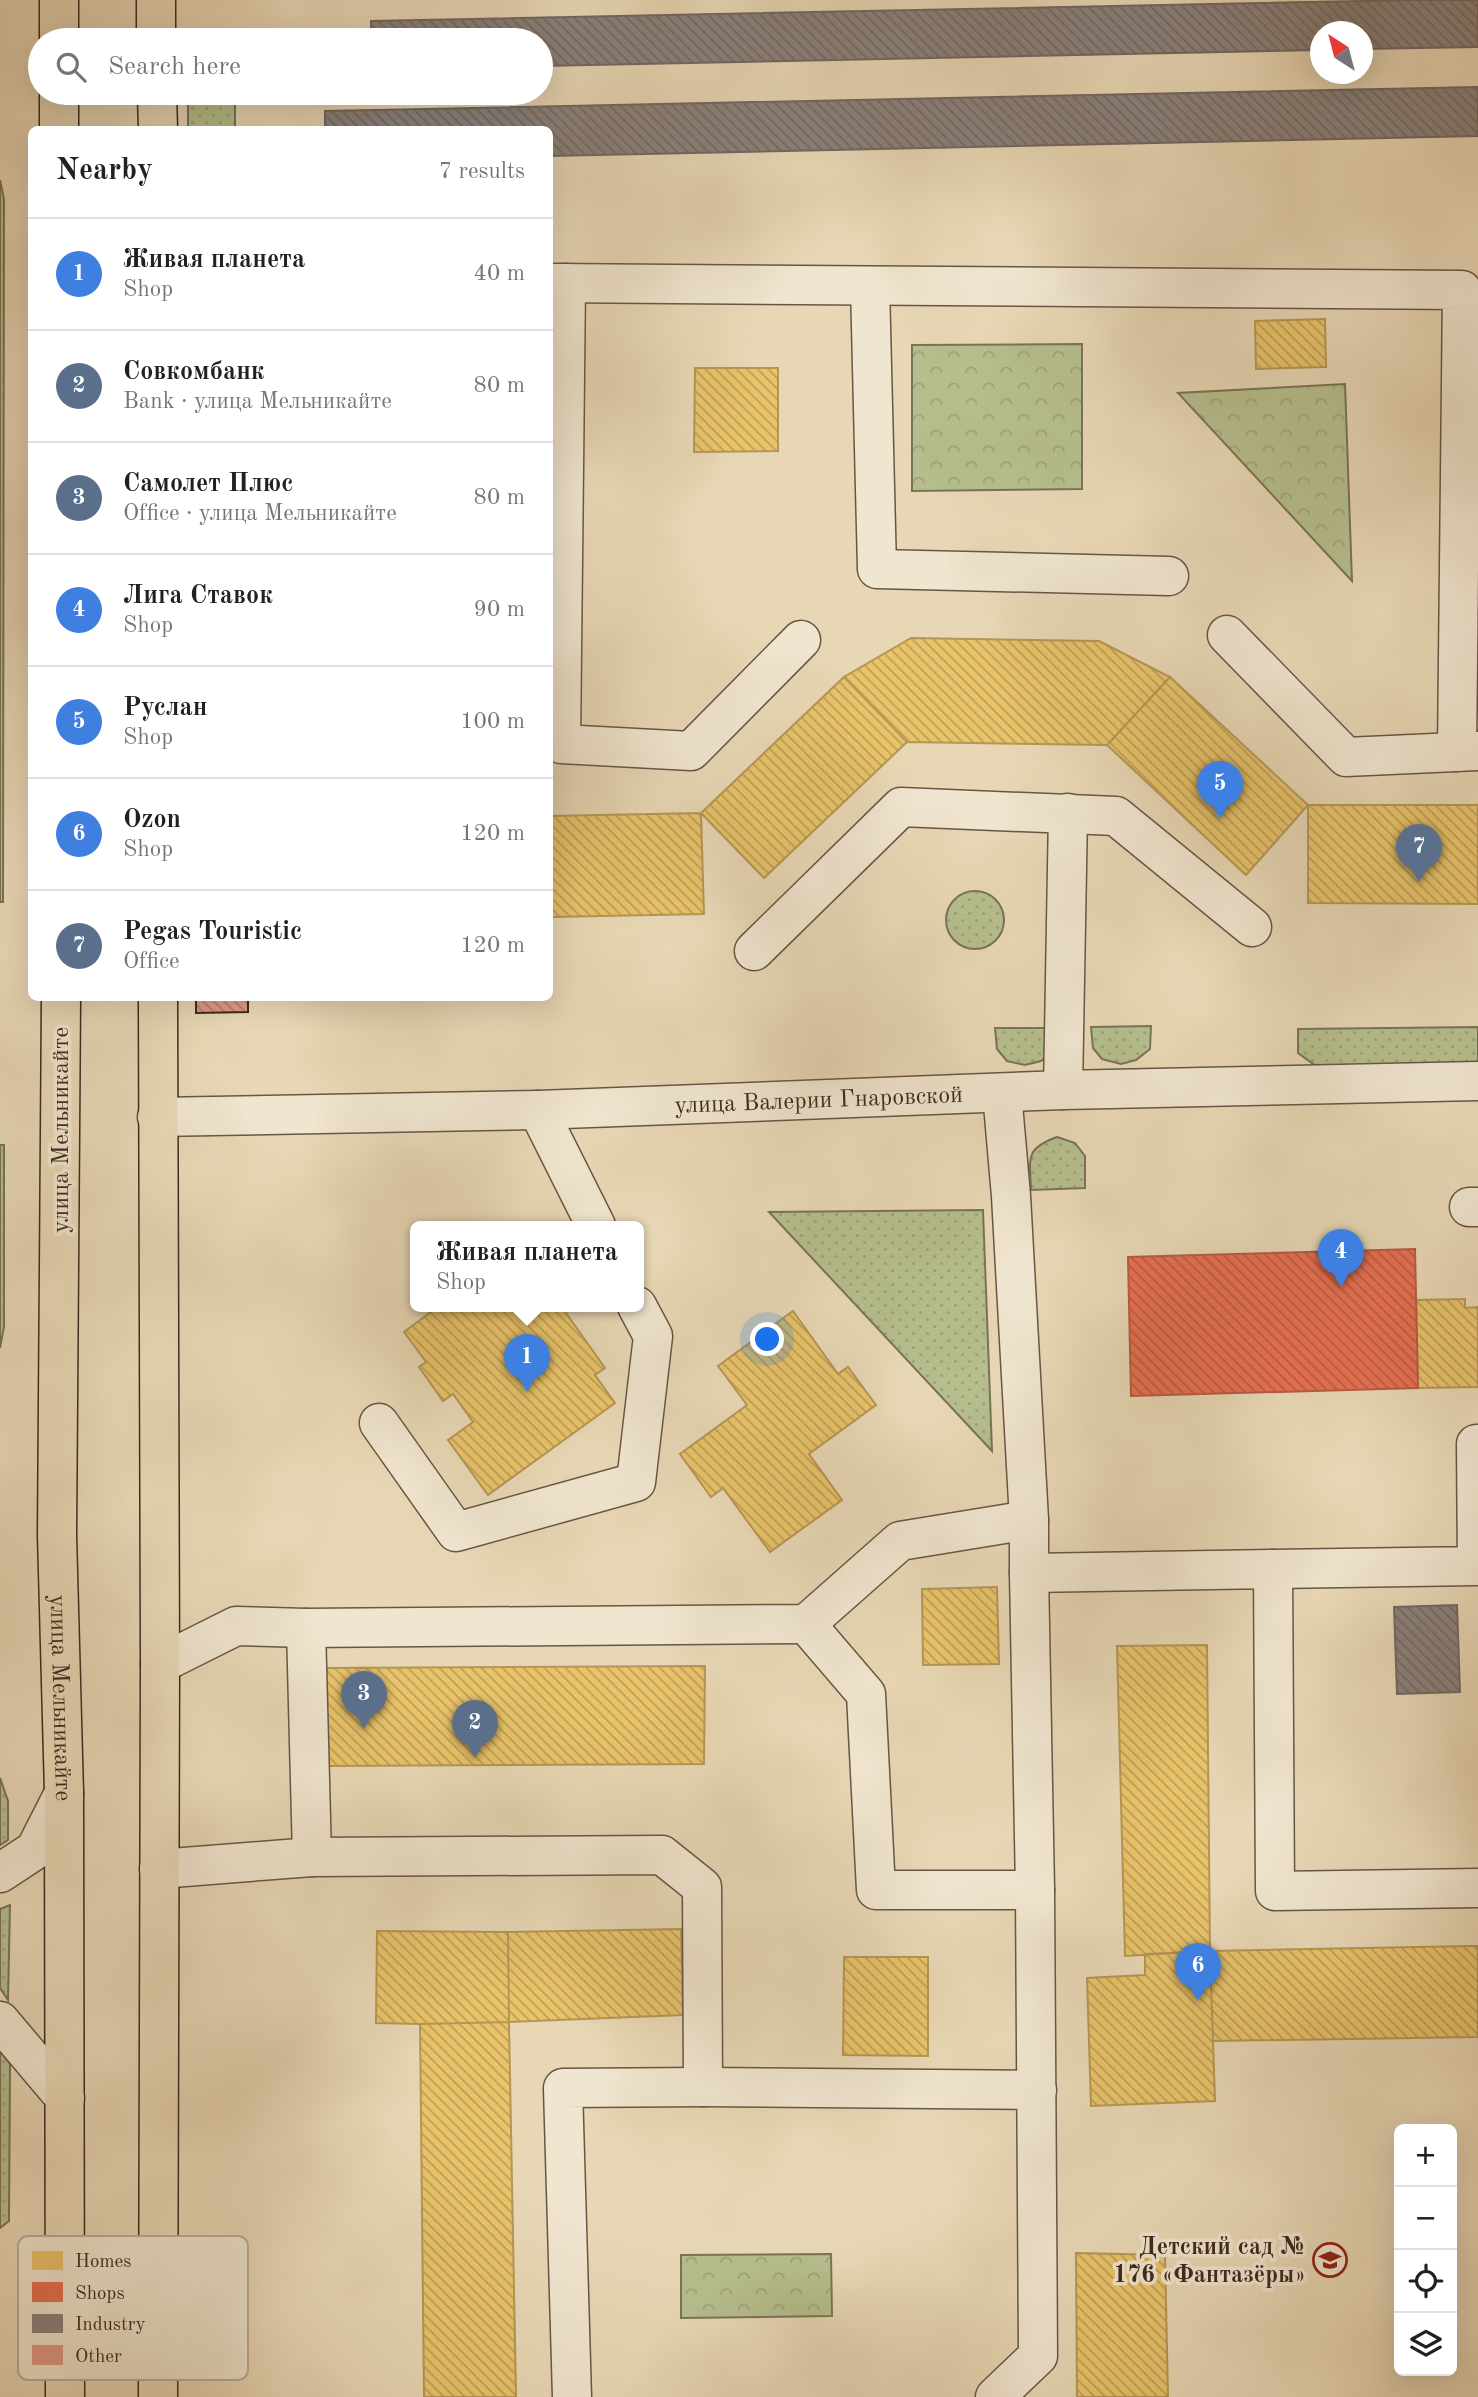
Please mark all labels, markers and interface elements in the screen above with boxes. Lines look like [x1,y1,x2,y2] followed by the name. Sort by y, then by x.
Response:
[1310,21,1373,84] north arrow
[28,28,553,105] search box
[52,48,90,86] icon: search
[108,54,241,80] text: Search here
[56,156,153,186] text: Nearby
[439,160,525,183] text: 7 results
[123,247,305,273] text: Живая планета
[72,262,86,285] text: 1
[474,262,525,285] text: 40 m
[123,278,173,301] text: Shop
[123,359,265,385] text: Совкомбанк
[72,374,86,397] text: 2
[474,374,525,397] text: 80 m
[123,390,392,413] text: Bank · улица Мельникайте
[123,471,293,497] text: Самолет Плюс
[72,486,86,509] text: 3
[474,486,525,509] text: 80 m
[123,502,397,525] text: Office · улица Мельникайте
[123,583,273,609] text: Лига Ставок
[72,598,86,621] text: 4
[474,598,525,621] text: 90 m
[123,614,173,637] text: Shop
[123,695,207,721] text: Руслан
[72,710,86,733] text: 5
[460,710,525,733] text: 100 m
[123,726,173,749] text: Shop
[1197,761,1243,819] pin: 5
[123,807,181,833] text: Ozon
[72,822,86,845] text: 6
[460,822,525,845] text: 120 m
[1396,824,1442,882] pin: 7
[123,838,173,861] text: Shop
[123,919,302,945] text: Pegas Touristic
[72,934,86,957] text: 7
[460,934,525,957] text: 120 m
[123,950,180,973] text: Office
[50,1027,74,1233] street label: улица Мельникайте
[674,1084,963,1119] street label: улица Валерии Гнаровской
[410,1221,644,1312] popup
[1318,1229,1364,1287] pin: 4
[436,1240,618,1266] text: Живая планета
[436,1271,486,1294] text: Shop
[750,1322,784,1356] your location
[504,1334,550,1392] pin: 1
[45,1594,74,1801] street label: улица Мельникайте
[341,1671,387,1729] pin: 3
[452,1700,498,1758] pin: 2
[1175,1943,1221,2001] pin: 6
[1394,2124,1457,2376] map controls
[1394,2124,1457,2187] button: +
[1394,2187,1457,2250] button: −
[18,2236,248,2380] legend
[1113,2236,1306,2288] place label: Детский сад № 176 «Фантазёры»
[1311,2241,1349,2279] school or university icon: Детский сад № 176 «Фантазёры»
[1394,2250,1457,2313] button: locate
[75,2253,131,2272] text: Homes
[75,2285,125,2304] text: Shops
[1394,2313,1457,2376] button: layers
[75,2316,146,2335] text: Industry
[75,2348,122,2367] text: Other

